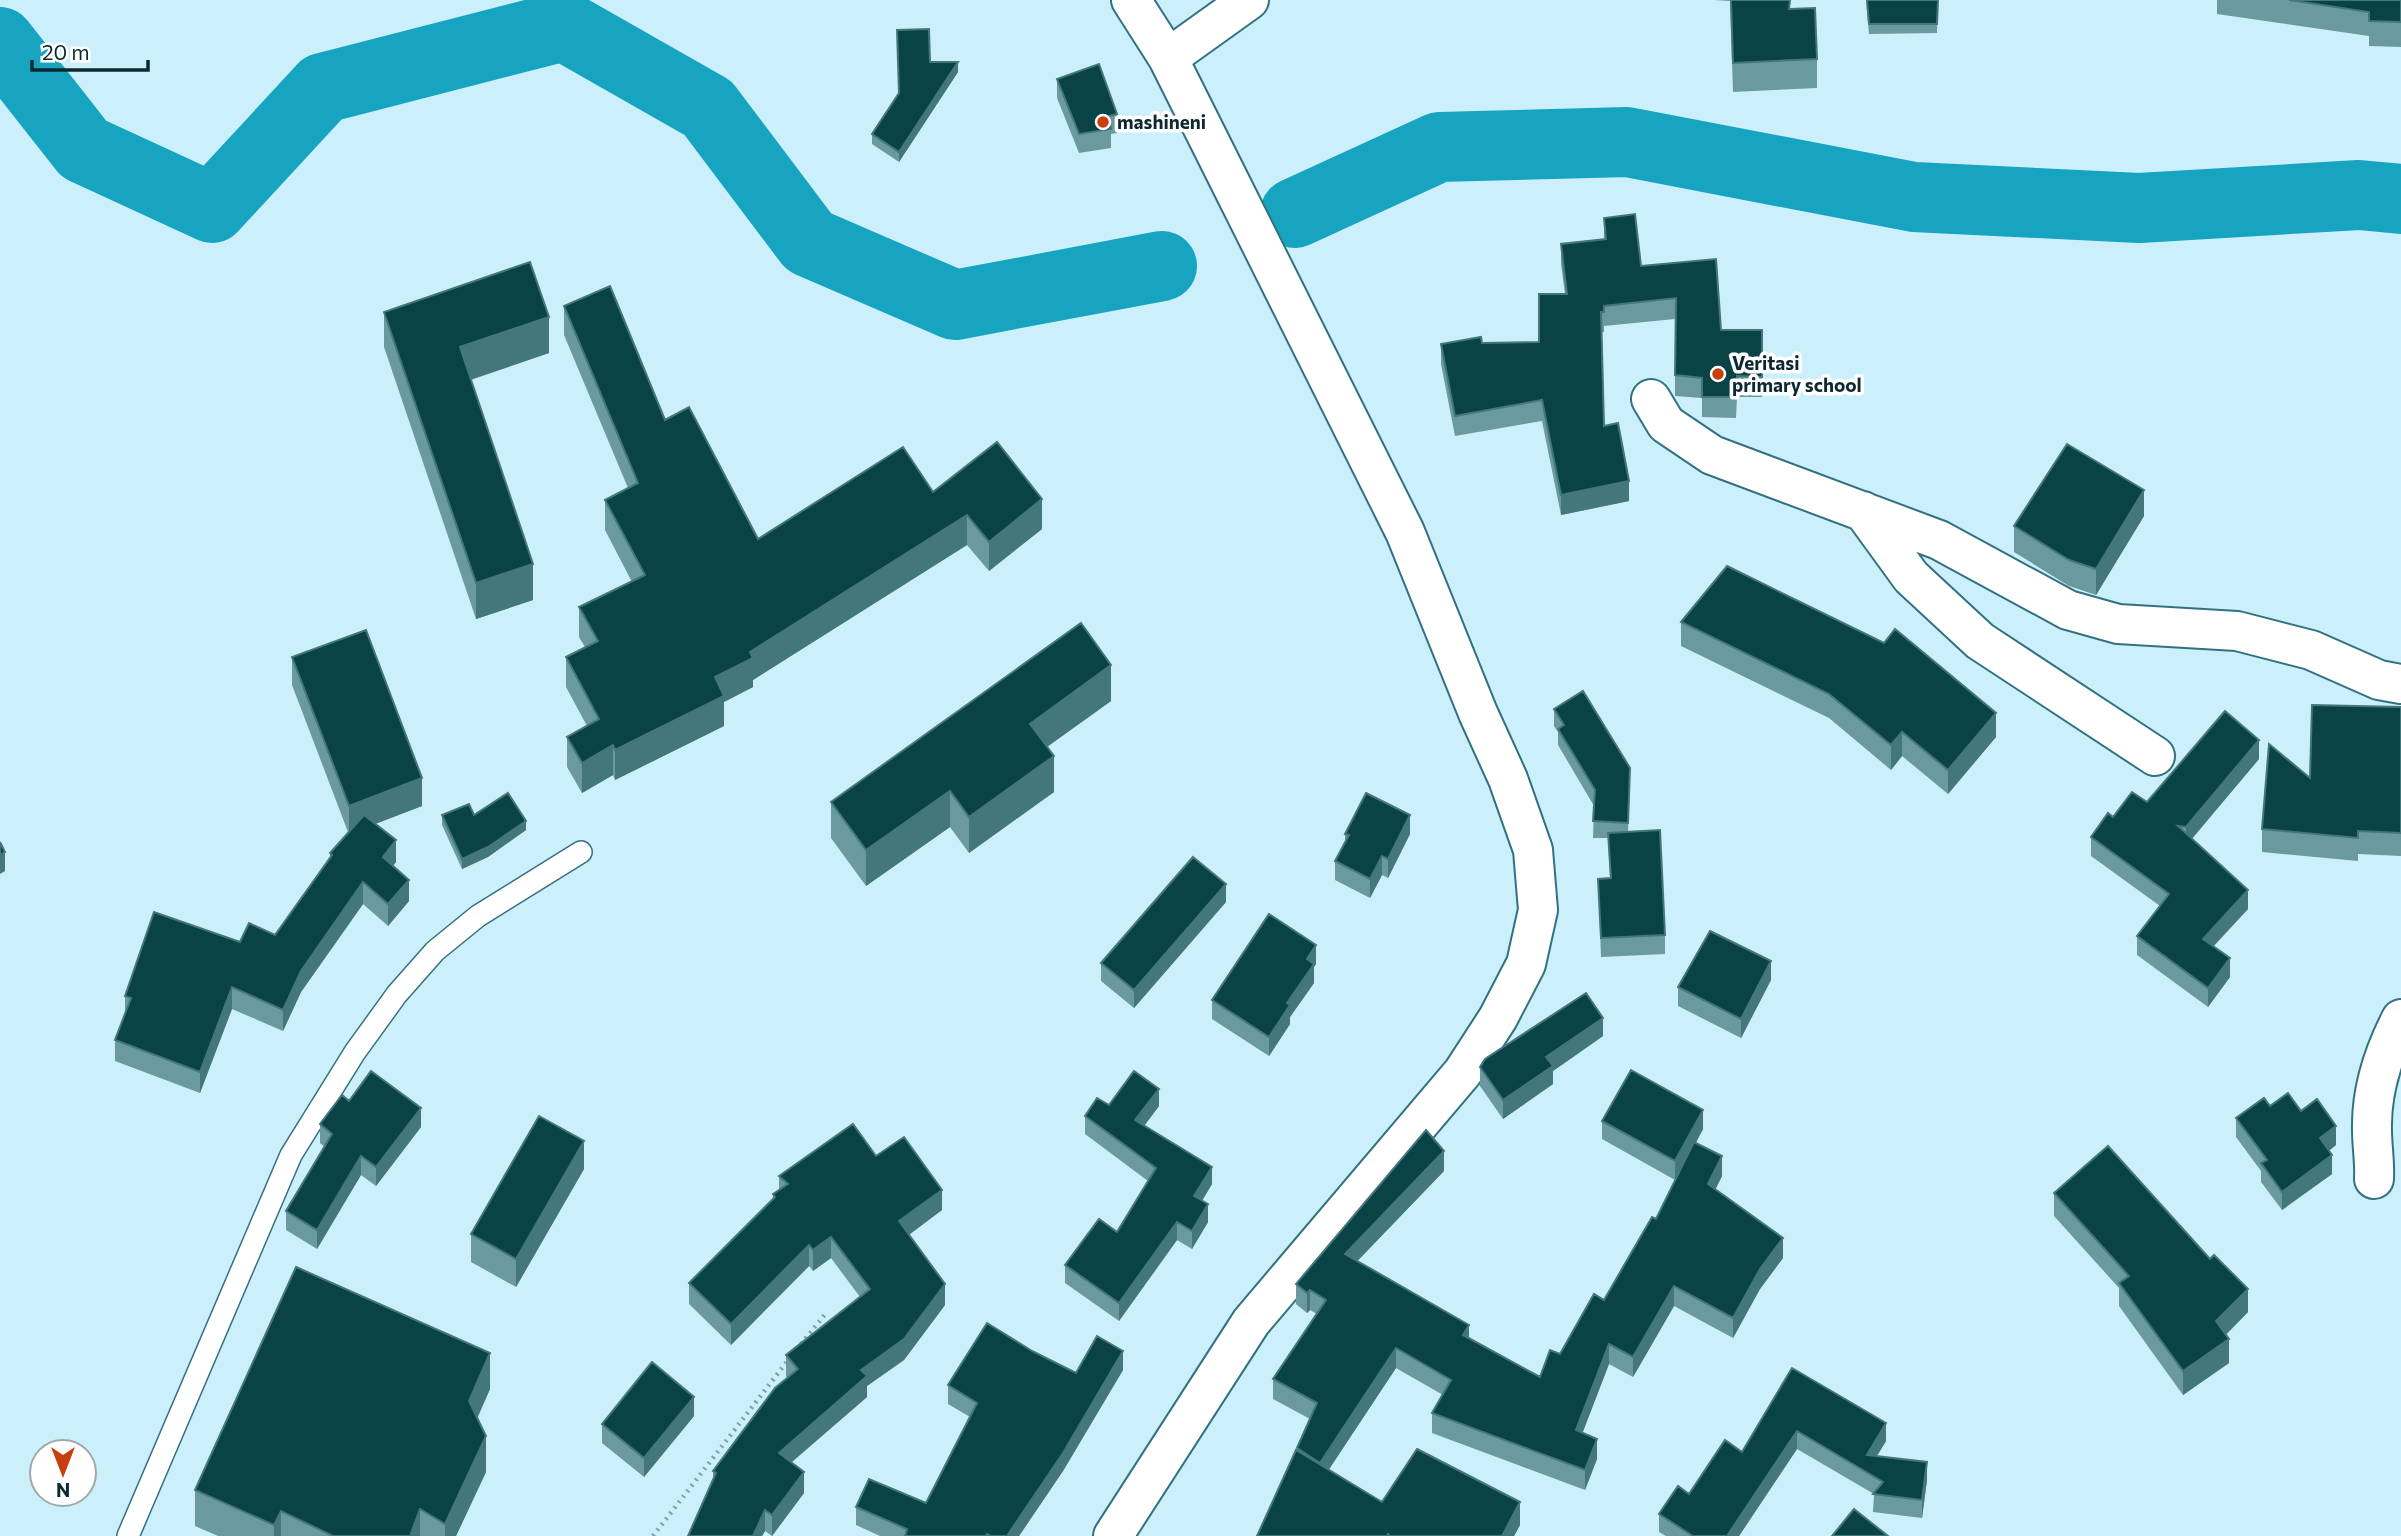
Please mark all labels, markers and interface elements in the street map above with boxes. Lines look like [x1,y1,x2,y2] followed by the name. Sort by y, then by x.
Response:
[32,28,147,72] scale bar
[42,39,90,64] text: 20 m
[1117,110,1206,133] place label: mashineni
[1095,114,1111,130] marker: mashineni
[1732,351,1862,396] place label: Veritasi primary school
[1710,366,1726,382] marker: Veritasi primary school
[28,1438,98,1508] north arrow
[56,1479,70,1502] text: N

